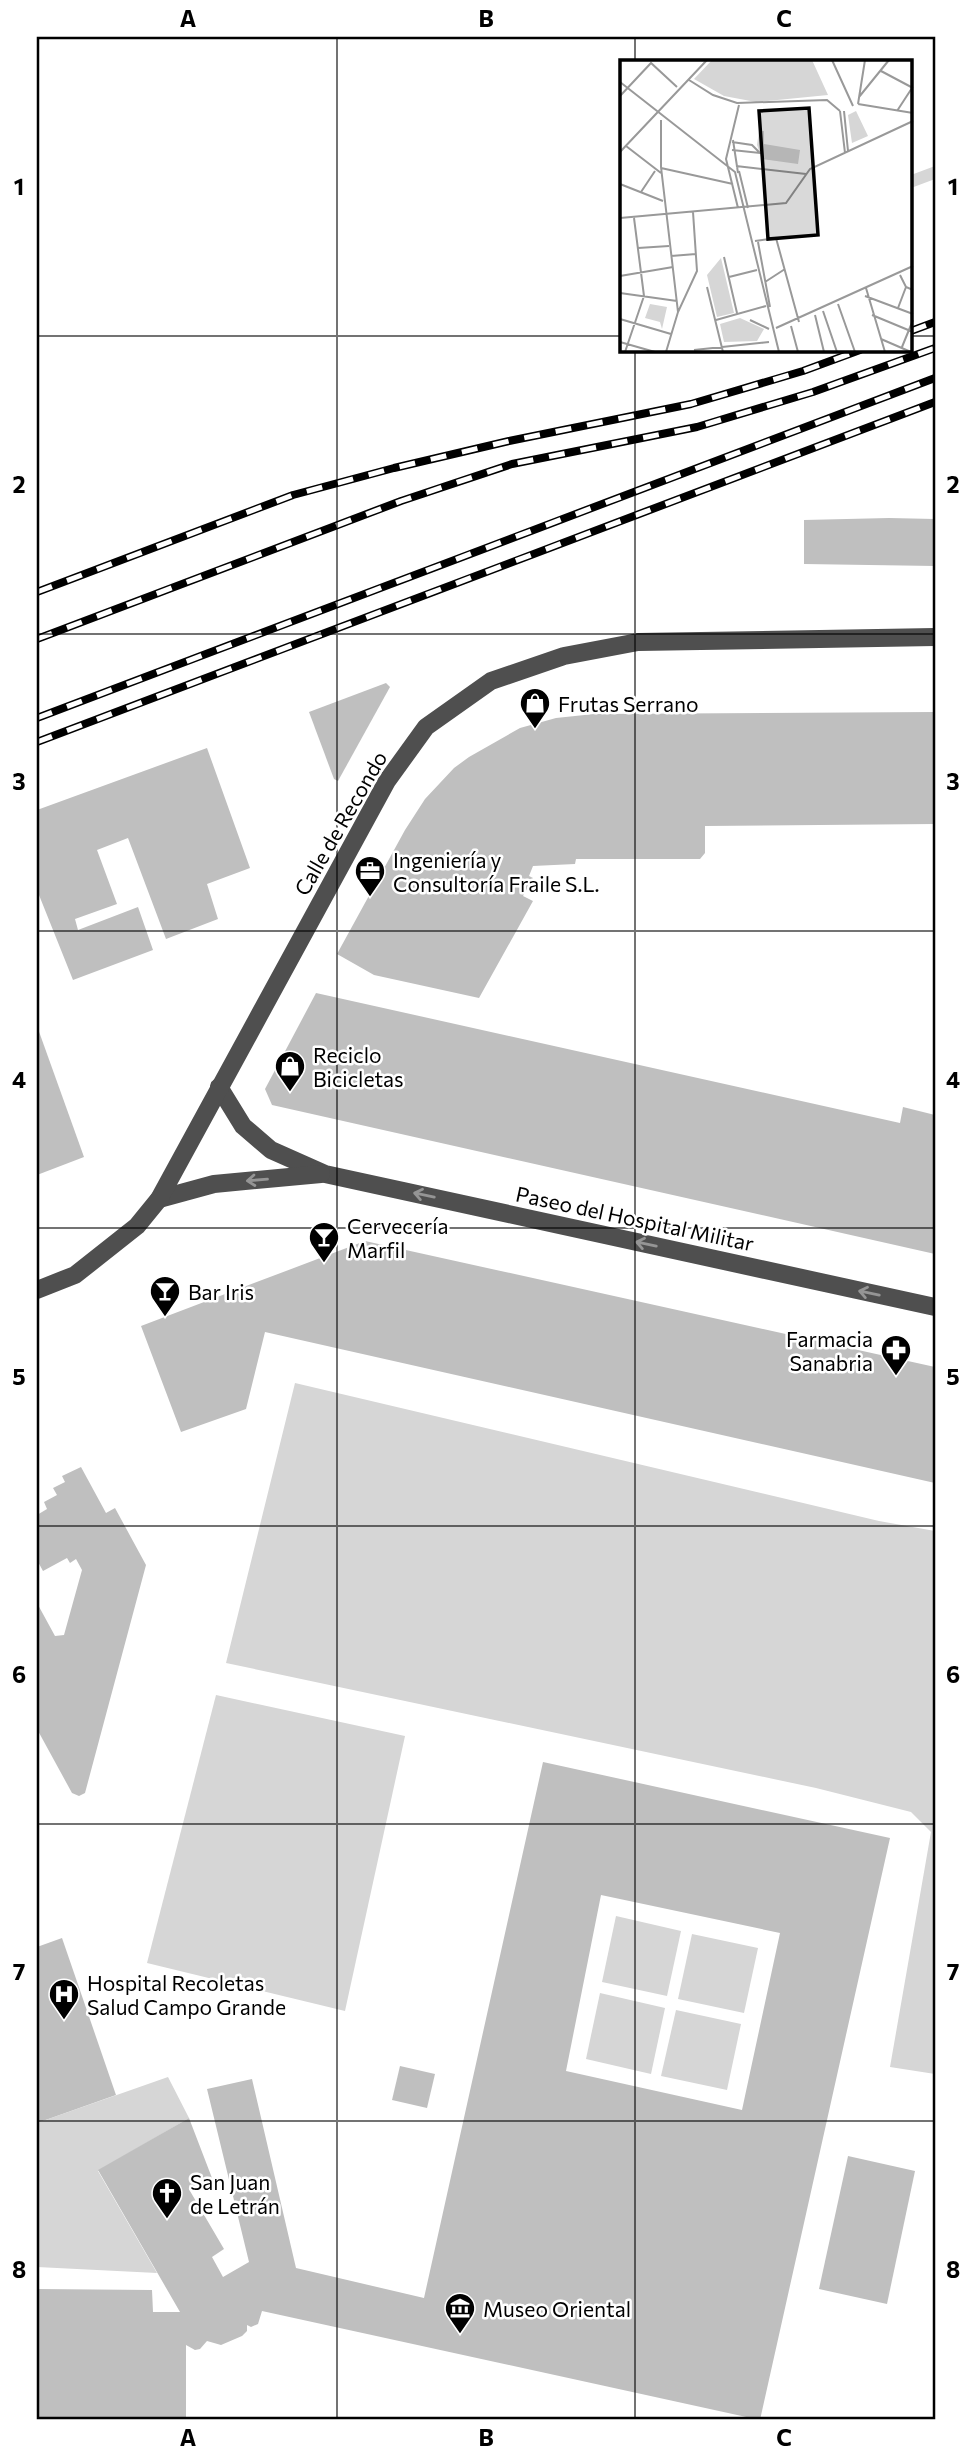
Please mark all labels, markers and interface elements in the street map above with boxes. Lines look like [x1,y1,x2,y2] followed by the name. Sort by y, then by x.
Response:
[180,4,197,32] text: A
[478,4,494,32] text: B
[776,4,792,32] text: C
[620,60,912,352] inset map
[14,172,24,200] text: 1
[948,172,958,200] text: 1
[12,470,26,498] text: 2
[946,470,960,498] text: 2
[518,686,552,730] shop icon: Frutas Serrano
[558,691,699,716] place label: Frutas Serrano
[289,746,391,900] street label: Calle de Recondo
[12,767,26,795] text: 3
[946,767,960,795] text: 3
[393,847,599,896] place label: Ingeniería y Consultoría Fraile S.L.
[353,854,387,898] office icon: Ingeniería y Consultoría Fraile S.L.
[313,1042,404,1091] place label: Reciclo Bicicletas
[273,1049,307,1093] shop icon: Reciclo Bicicletas
[12,1065,26,1093] text: 4
[946,1065,960,1093] text: 4
[246,1174,268,1187] one-way arrow
[514,1181,756,1255] street label: Paseo del Hospital Militar
[413,1188,436,1202] one-way arrow
[347,1213,449,1262] place label: Cervecería Marfil
[307,1220,341,1264] bar icon: Cervecería Marfil
[635,1237,658,1250] one-way arrow
[148,1274,182,1318] bar icon: Bar Iris
[188,1279,254,1304] place label: Bar Iris
[858,1285,881,1299] one-way arrow
[786,1326,873,1375] place label: Farmacia Sanabria
[879,1333,913,1377] pharmacy icon: Farmacia Sanabria
[12,1362,26,1390] text: 5
[946,1362,960,1390] text: 5
[12,1660,26,1688] text: 6
[946,1660,960,1688] text: 6
[13,1957,25,1985] text: 7
[947,1957,959,1985] text: 7
[87,1970,286,2019] place label: Hospital Recoletas Salud Campo Grande
[47,1977,81,2021] hospital icon: Hospital Recoletas Salud Campo Grande
[190,2169,280,2218] place label: San Juan de Letrán
[150,2176,184,2220] church icon: San Juan de Letrán
[12,2255,26,2283] text: 8
[946,2255,960,2283] text: 8
[443,2291,477,2335] museum icon: Museo Oriental
[483,2296,631,2321] place label: Museo Oriental
[180,2423,197,2451] text: A
[478,2423,494,2451] text: B
[776,2423,792,2451] text: C

